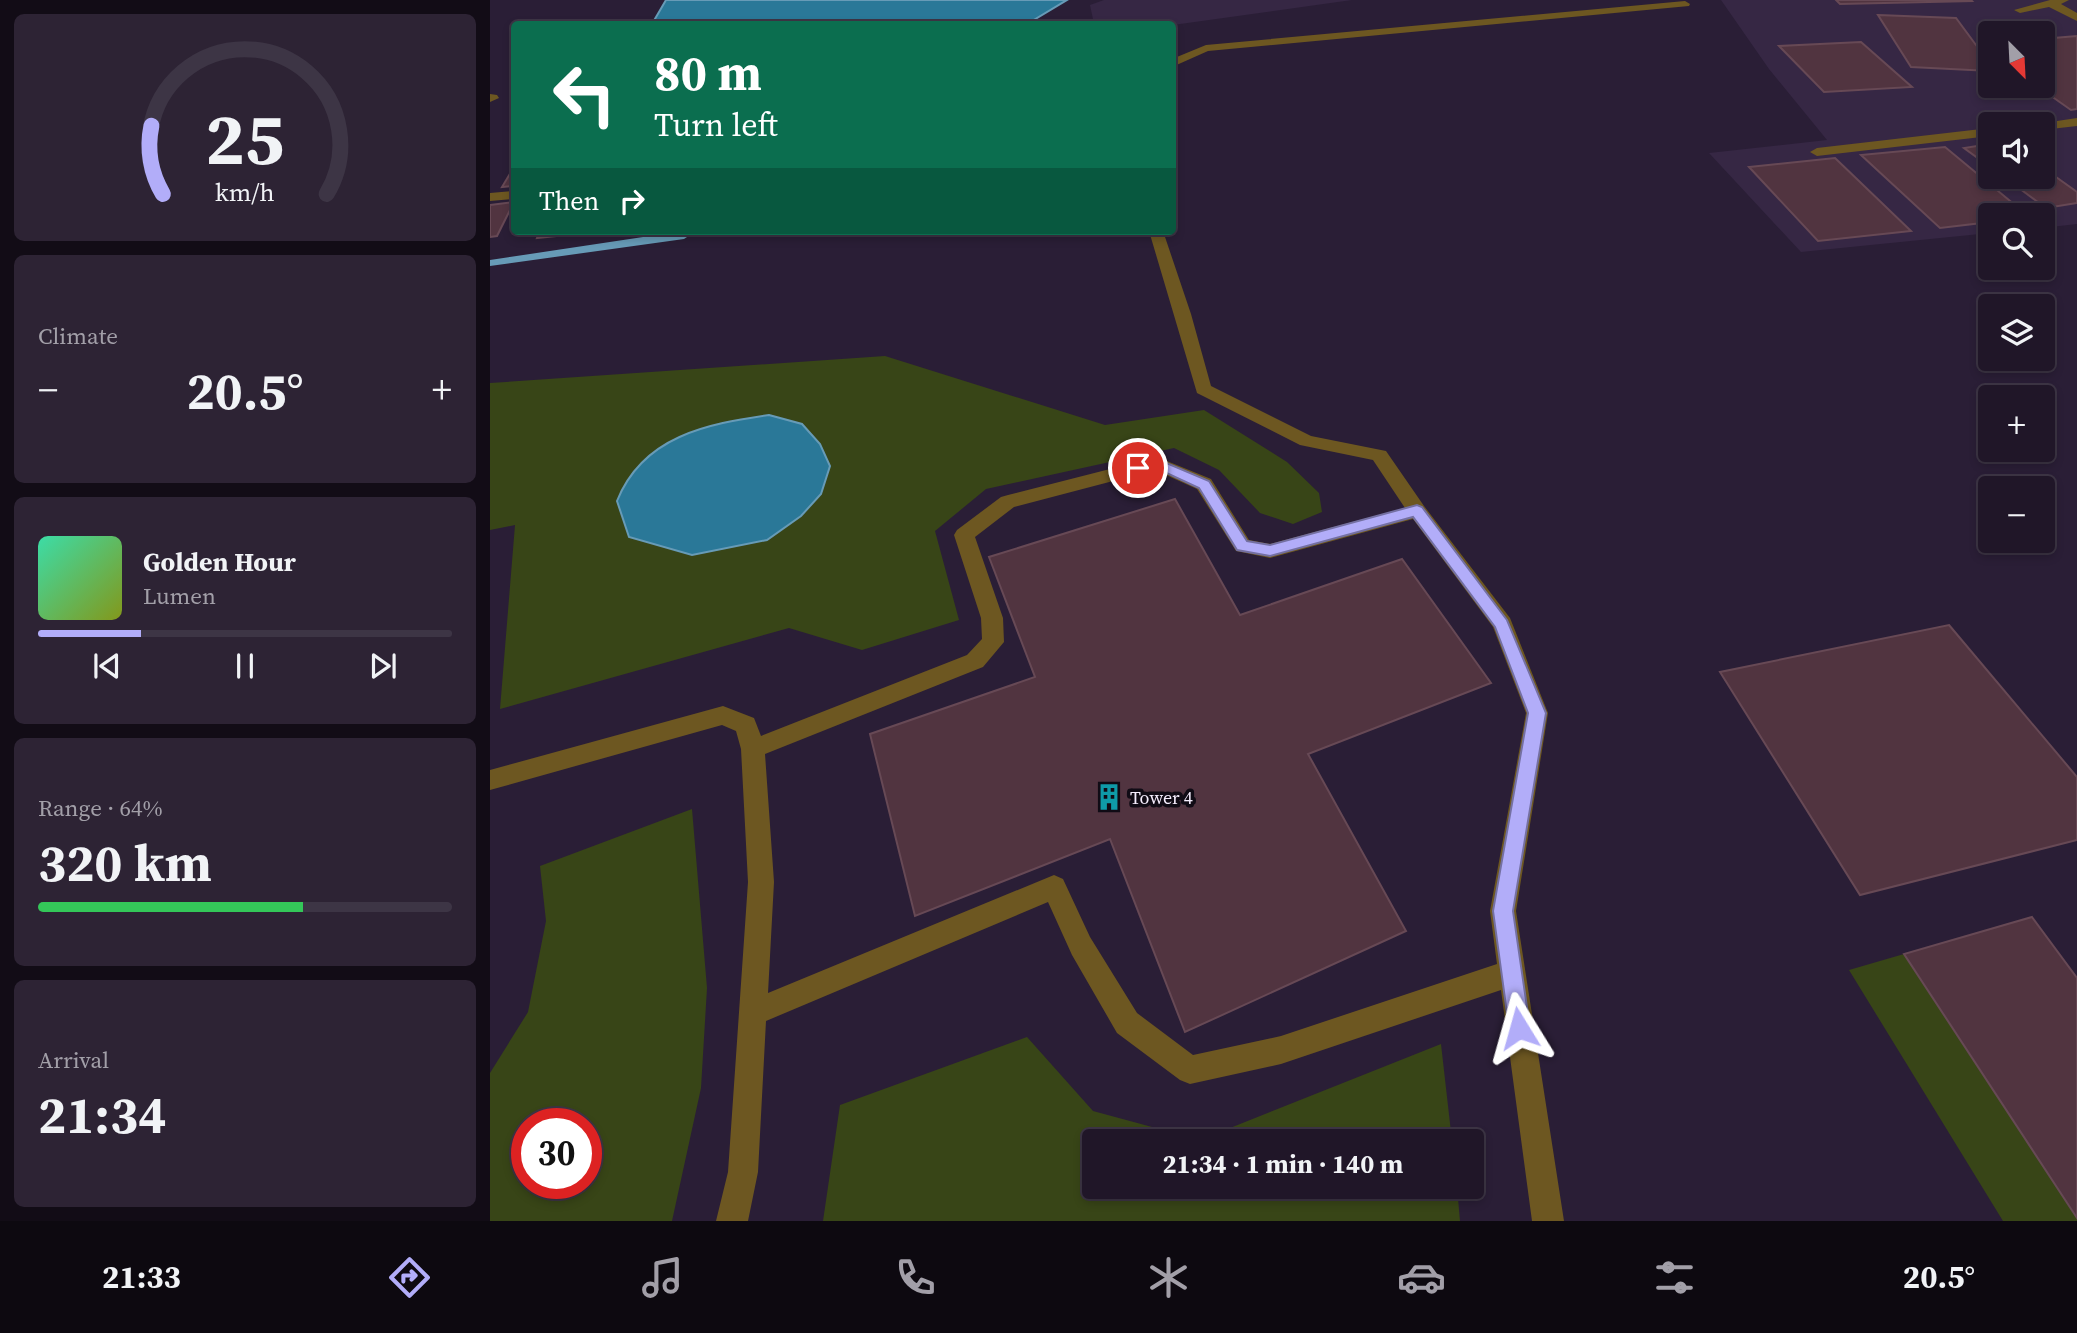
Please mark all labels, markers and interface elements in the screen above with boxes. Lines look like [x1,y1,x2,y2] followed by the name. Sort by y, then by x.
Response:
[1978,21,2054,98] north arrow
[1978,21,2055,553] map controls
[654,39,762,106] text: 80 m
[539,49,630,140] icon: left
[206,89,284,188] text: 25
[654,103,778,147] text: Turn left
[1978,112,2055,189] button: sound
[215,175,275,209] text: km/h
[613,182,651,220] icon: right
[539,183,599,219] text: Then
[1978,203,2055,280] button: search
[1978,294,2055,371] button: layers
[38,320,118,352] text: Climate
[186,355,304,426] text: 20.5°
[38,364,58,416] text: −
[432,364,452,416] text: +
[1978,385,2055,462] button: +
[1108,438,1168,498] pin
[1119,449,1157,487] icon: arrive
[1978,476,2055,553] button: −
[143,544,296,580] text: Golden Hour
[143,580,216,612] text: Lumen
[88,647,126,685] icon: previous
[226,647,264,685] icon: pause
[364,647,402,685] icon: next
[1094,782,1124,812] building icon: Tower 4
[1130,785,1193,810] place label: Tower 4
[38,792,163,824] text: Range · 64%
[38,827,212,898] text: 320 km
[1482,991,1556,1065] position arrow
[38,1044,109,1076] text: Arrival
[38,1079,166,1150] text: 21:34
[511,1108,602,1199] speed limit sign: 30
[1163,1146,1403,1182] text: 21:34 · 1 min · 140 m
[385,1253,434,1302] icon: directions
[638,1253,687,1302] icon: music
[891,1253,940,1302] icon: phone
[1144,1253,1193,1302] icon: climate
[1397,1253,1446,1302] icon: car
[1650,1253,1699,1302] icon: filters
[102,1255,181,1299] text: 21:33
[1903,1255,1975,1299] text: 20.5°

